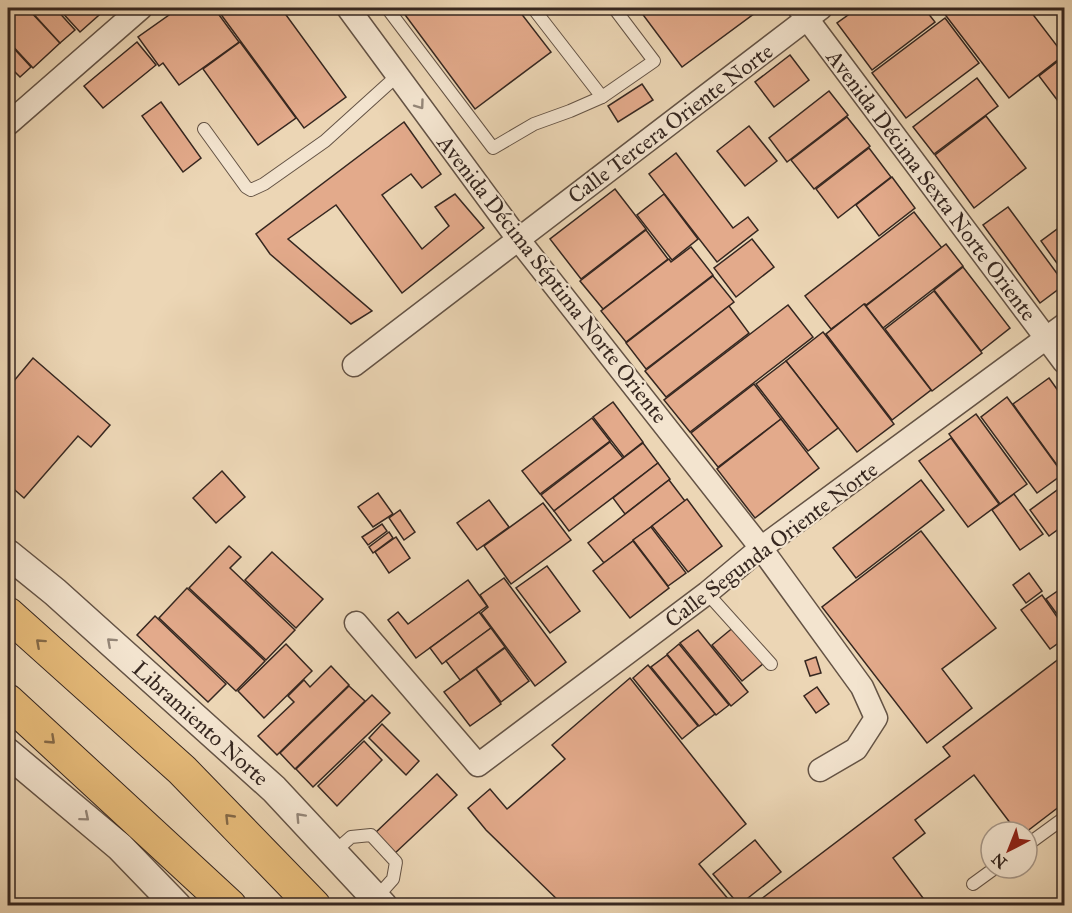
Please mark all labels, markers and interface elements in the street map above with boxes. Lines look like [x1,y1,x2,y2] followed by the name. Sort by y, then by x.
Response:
[562,37,778,209] street label: Calle Tercera Oriente Norte
[820,44,1042,326] street label: Avenida Décima Sexta Norte Oriente
[413,99,424,110] one-way arrow
[431,129,673,429] street label: Avenida Décima Séptima Norte Oriente
[660,456,883,633] street label: Calle Segunda Oriente Norte
[107,638,118,649] one-way arrow
[36,639,47,650] one-way arrow
[127,655,274,792] street label: Libramiento Norte
[44,733,54,744] one-way arrow
[78,810,89,821] one-way arrow
[297,813,308,824] one-way arrow
[226,815,237,826] one-way arrow
[979,820,1039,880] north arrow
[988,849,1011,872] text: N

